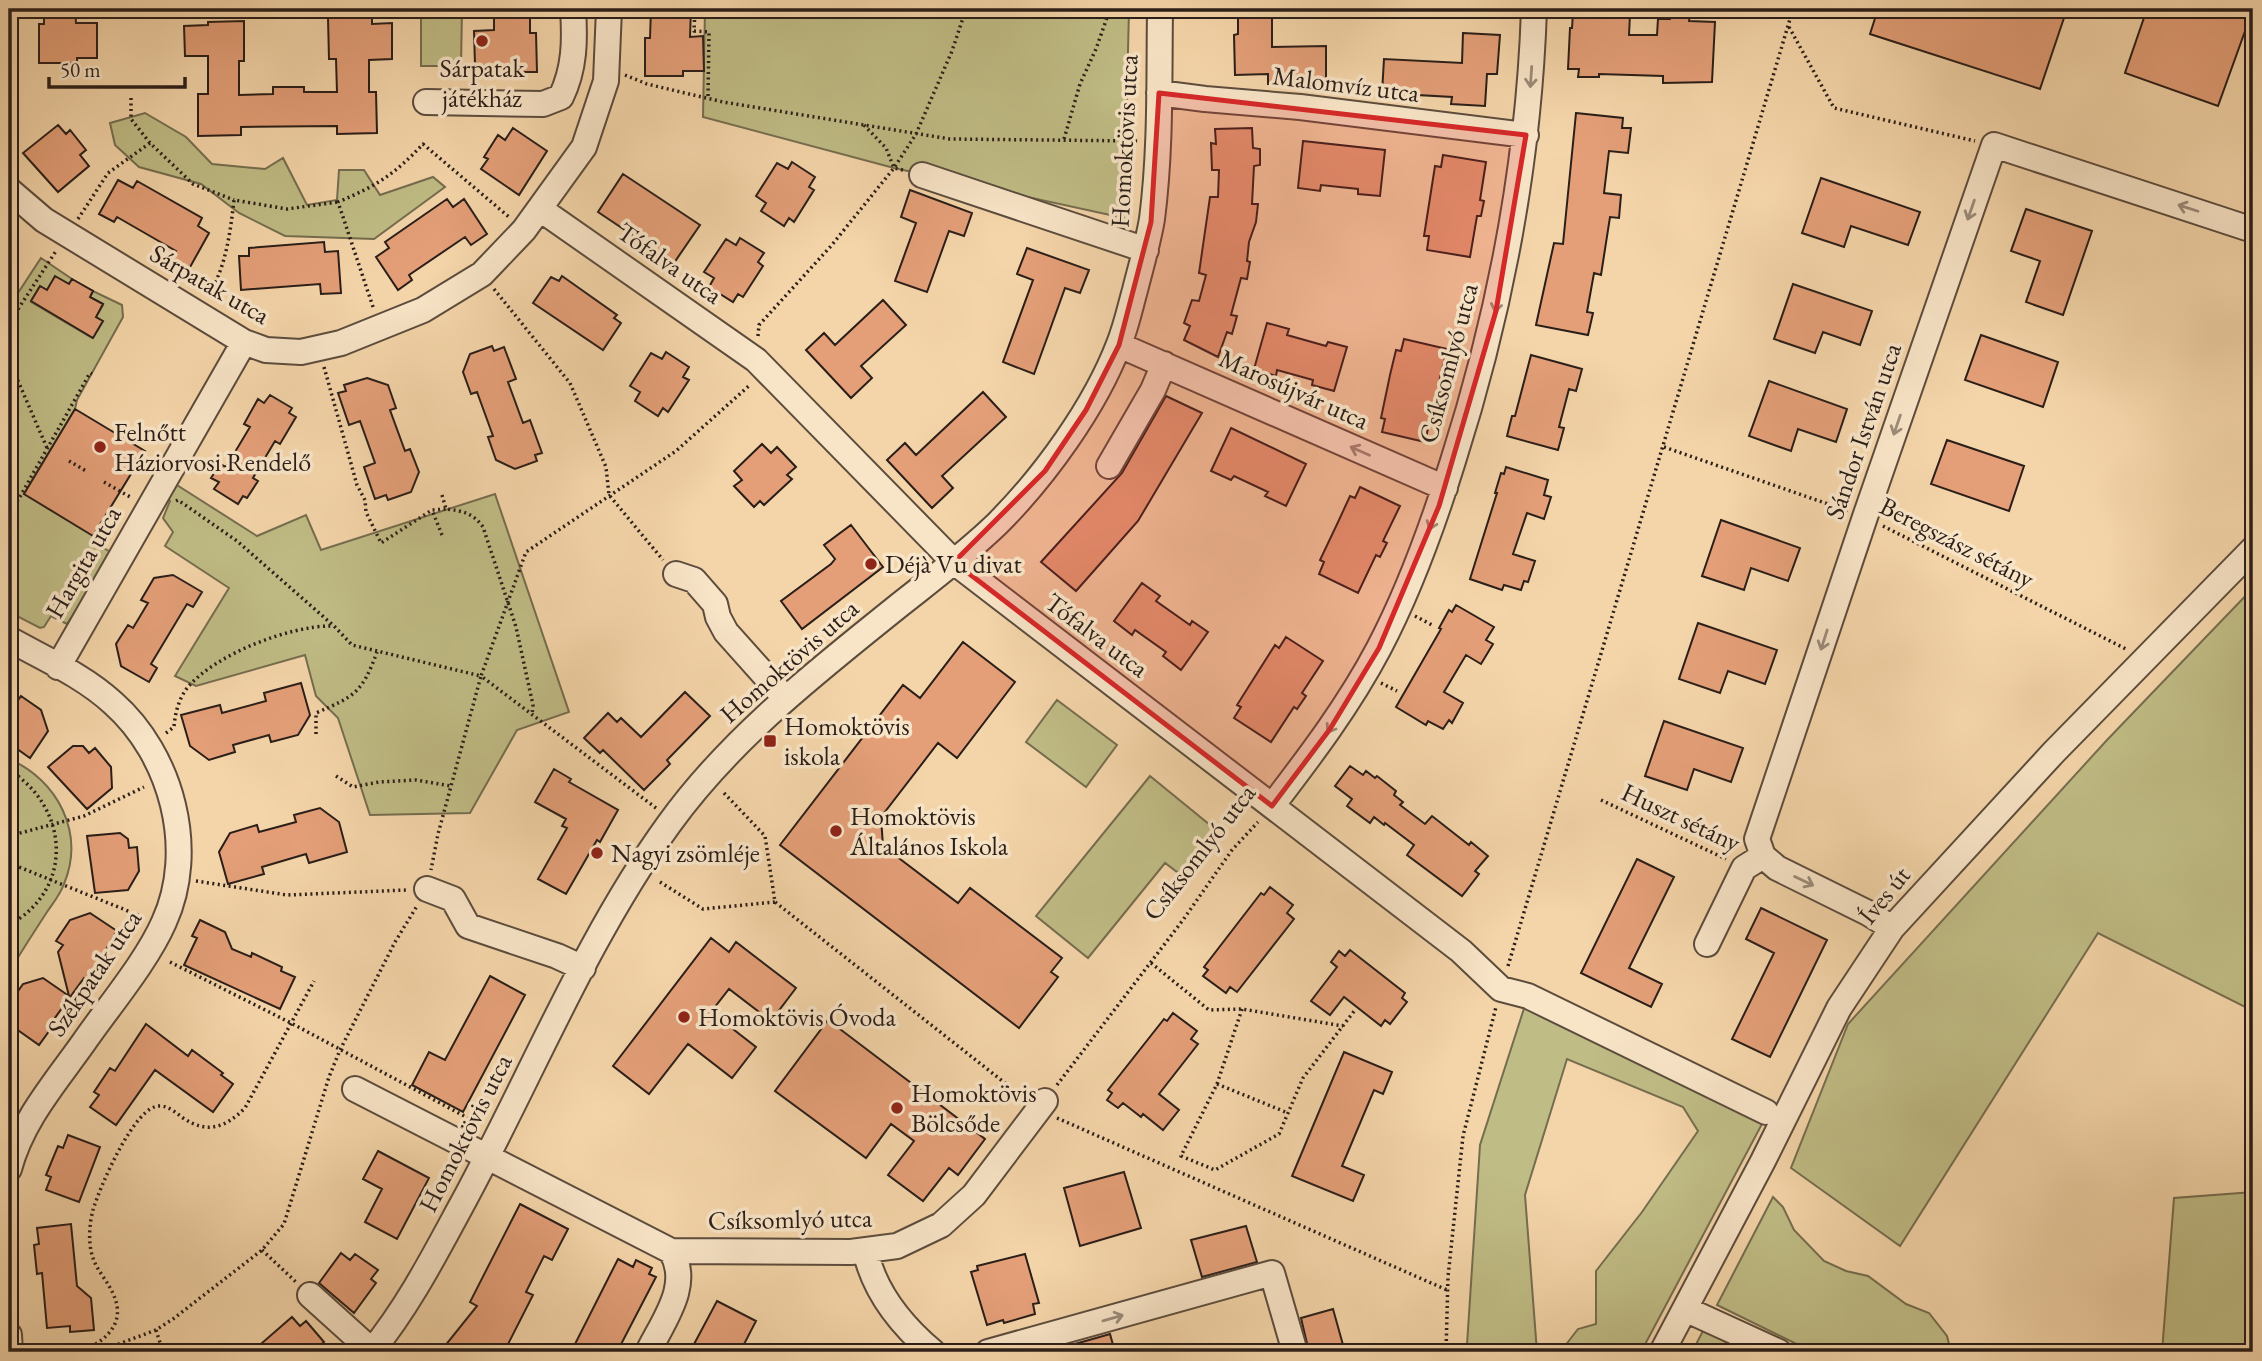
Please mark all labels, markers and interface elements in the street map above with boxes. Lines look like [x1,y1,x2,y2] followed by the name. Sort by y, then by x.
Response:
[474,33,490,49] marker: Sárpatak játékház
[49,46,186,90] scale bar
[439,51,525,115] place label: Sárpatak játékház
[1102,53,1146,228] street label: Homoktövis utca
[60,56,101,83] text: 50 m
[1271,58,1422,110] street label: Malomvíz utca
[1524,65,1537,88] one-way arrow
[1964,198,1976,220] one-way arrow
[2178,201,2200,214] one-way arrow
[611,214,730,312] street label: Tófalva utca
[144,236,277,332] street label: Sárpatak utca
[1410,279,1486,447] street label: Csíksomlyó utca
[1490,290,1504,313] one-way arrow
[1817,338,1909,524] street label: Sándor István utca
[1214,341,1375,437] street label: Marosújvár utca
[1890,413,1902,435] one-way arrow
[114,415,311,479] place label: Felnőtt Háziorvosi Rendelő
[92,439,108,455] marker: Felnőtt Háziorvosi Rendelő
[1349,443,1371,456] one-way arrow
[1874,489,2040,596] street label: Beregszász sétány
[37,499,129,624] street label: Hargita utca
[1426,508,1439,530] one-way arrow
[885,547,1022,581] place label: Déjà Vu divat
[863,556,879,572] marker: Déjà Vu divat
[1039,585,1156,685] street label: Tófalva utca
[712,591,866,731] street label: Homoktövis utca
[1817,629,1830,651] one-way arrow
[784,709,910,773] place label: Homoktövis iskola
[1326,713,1340,733] one-way arrow
[762,733,778,749] marker: Homoktövis iskola
[1616,775,1747,860] street label: Huszt sétány
[1135,776,1263,927] street label: Csíksomlyó utca
[849,799,1009,863] place label: Homoktövis Általános Iskola
[828,823,844,839] marker: Homoktövis Általános Iskola
[611,836,760,870] place label: Nagyi zsömléje
[589,845,605,861] marker: Nagyi zsömléje
[1850,859,1918,931] street label: Íves út
[1793,875,1814,889] one-way arrow
[39,902,149,1043] street label: Székpatak utca
[698,1000,896,1034] place label: Homoktövis Óvoda
[676,1009,692,1025] marker: Homoktövis Óvoda
[411,1048,520,1218] street label: Homoktövis utca
[911,1076,1037,1140] place label: Homoktövis Bölcsőde
[889,1100,905,1116] marker: Homoktövis Bölcsőde
[708,1201,873,1237] street label: Csíksomlyó utca
[1102,1311,1124,1324] one-way arrow

